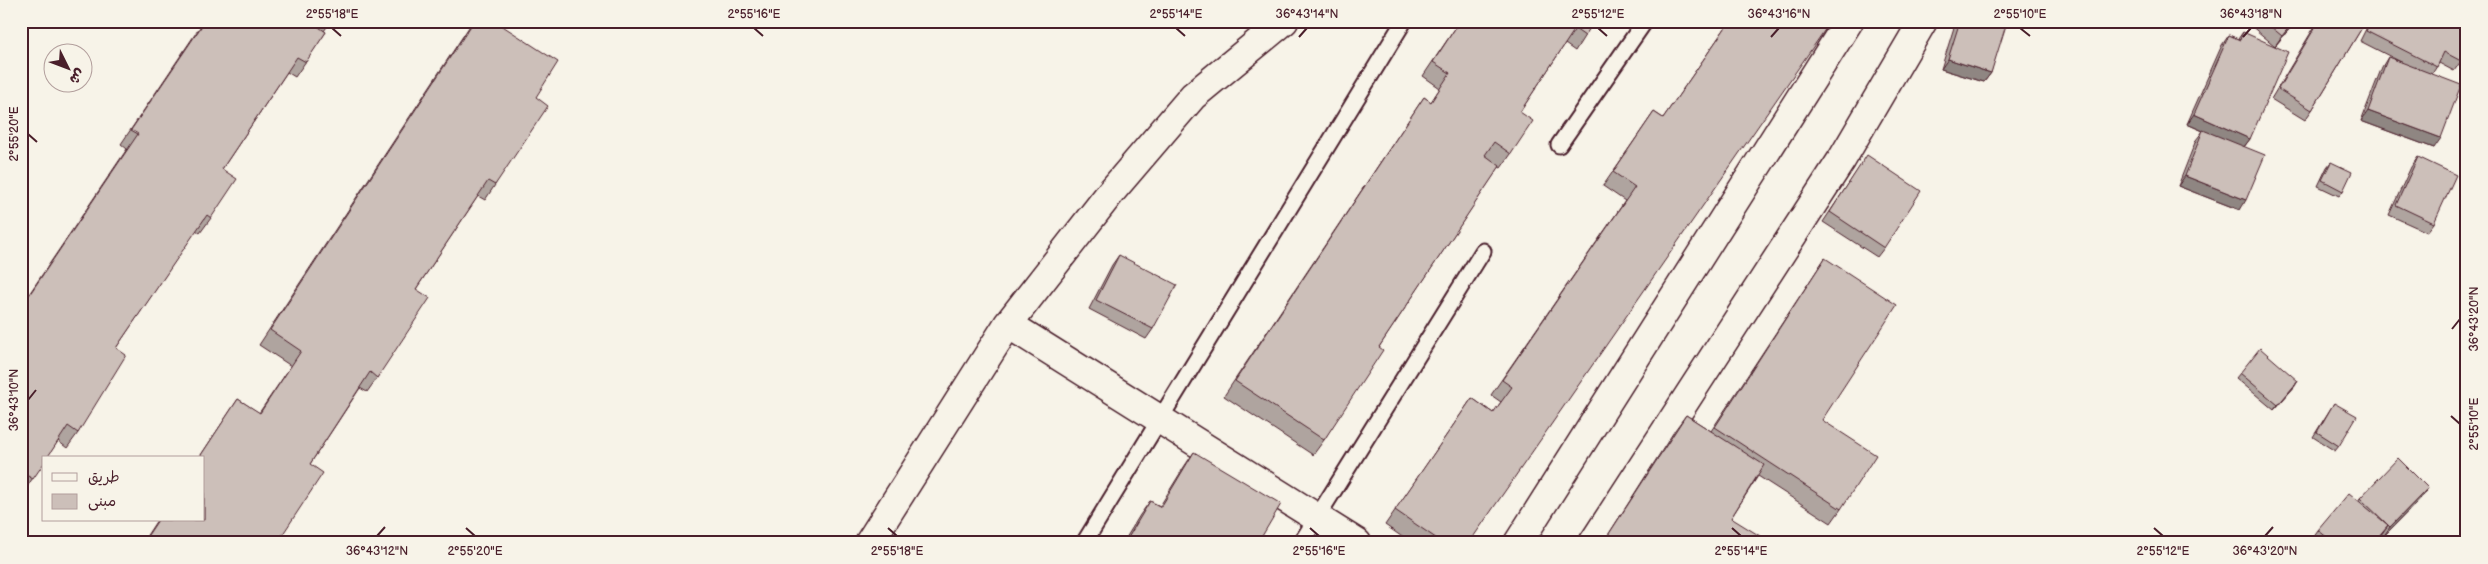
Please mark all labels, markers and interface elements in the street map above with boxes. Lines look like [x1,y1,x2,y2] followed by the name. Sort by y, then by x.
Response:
[306,7,358,22] text: 2°55'18"E
[727,7,781,22] text: 2°55'16"E
[1149,7,1203,22] text: 2°55'14"E
[1276,7,1338,22] text: 36°43'14"N
[1572,7,1624,22] text: 2°55'12"E
[1748,7,1810,22] text: 36°43'16"N
[1994,7,2046,22] text: 2°55'10"E
[2220,7,2282,22] text: 36°43'18"N
[42,42,92,92] north arrow
[66,65,89,88] text: ش
[7,106,22,162] text: 2°55'20"E
[2467,286,2482,352] text: 36°43'20"N
[7,369,22,431] text: 36°43'10"N
[2467,398,2482,450] text: 2°55'10"E
[42,456,205,522] legend
[88,468,120,487] text: طريق
[88,492,116,511] text: مبنى
[346,544,408,559] text: 36°43'12"N
[447,544,503,559] text: 2°55'20"E
[871,544,923,559] text: 2°55'18"E
[1292,544,1346,559] text: 2°55'16"E
[1714,544,1768,559] text: 2°55'14"E
[2137,544,2189,559] text: 2°55'12"E
[2232,544,2298,559] text: 36°43'20"N

